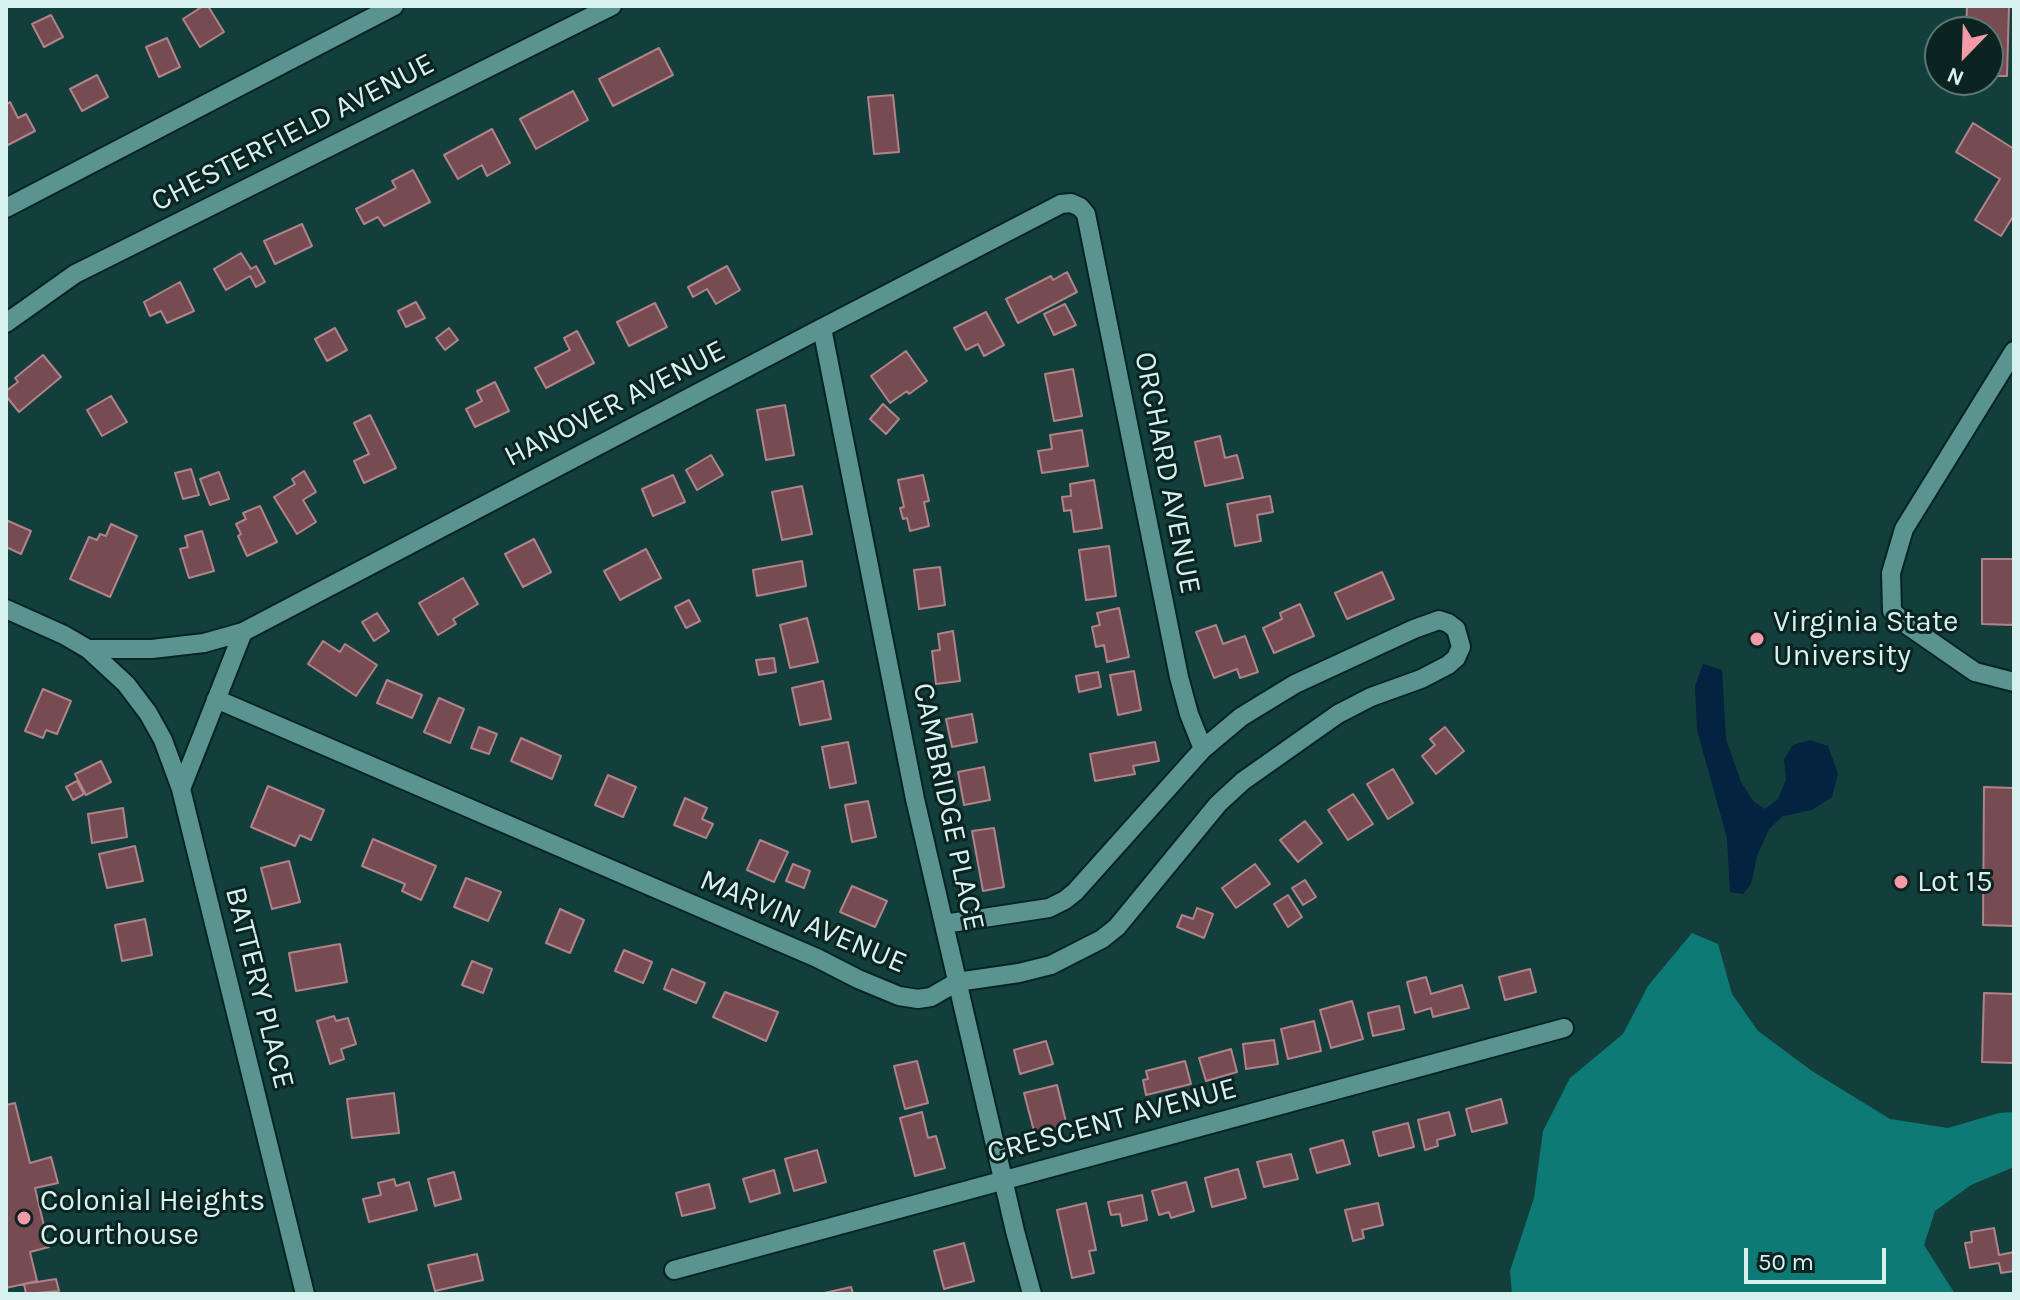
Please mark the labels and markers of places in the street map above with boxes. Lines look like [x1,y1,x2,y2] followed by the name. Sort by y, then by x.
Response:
[1773,604,1958,674] place label: Virginia State University
[1748,630,1766,648] marker: Virginia State University
[1917,864,1993,900] place label: Lot 15
[1892,873,1910,891] marker: Lot 15
[40,1183,265,1254] place label: Colonial Heights Courthouse
[15,1209,33,1227] marker: Colonial Heights Courthouse

